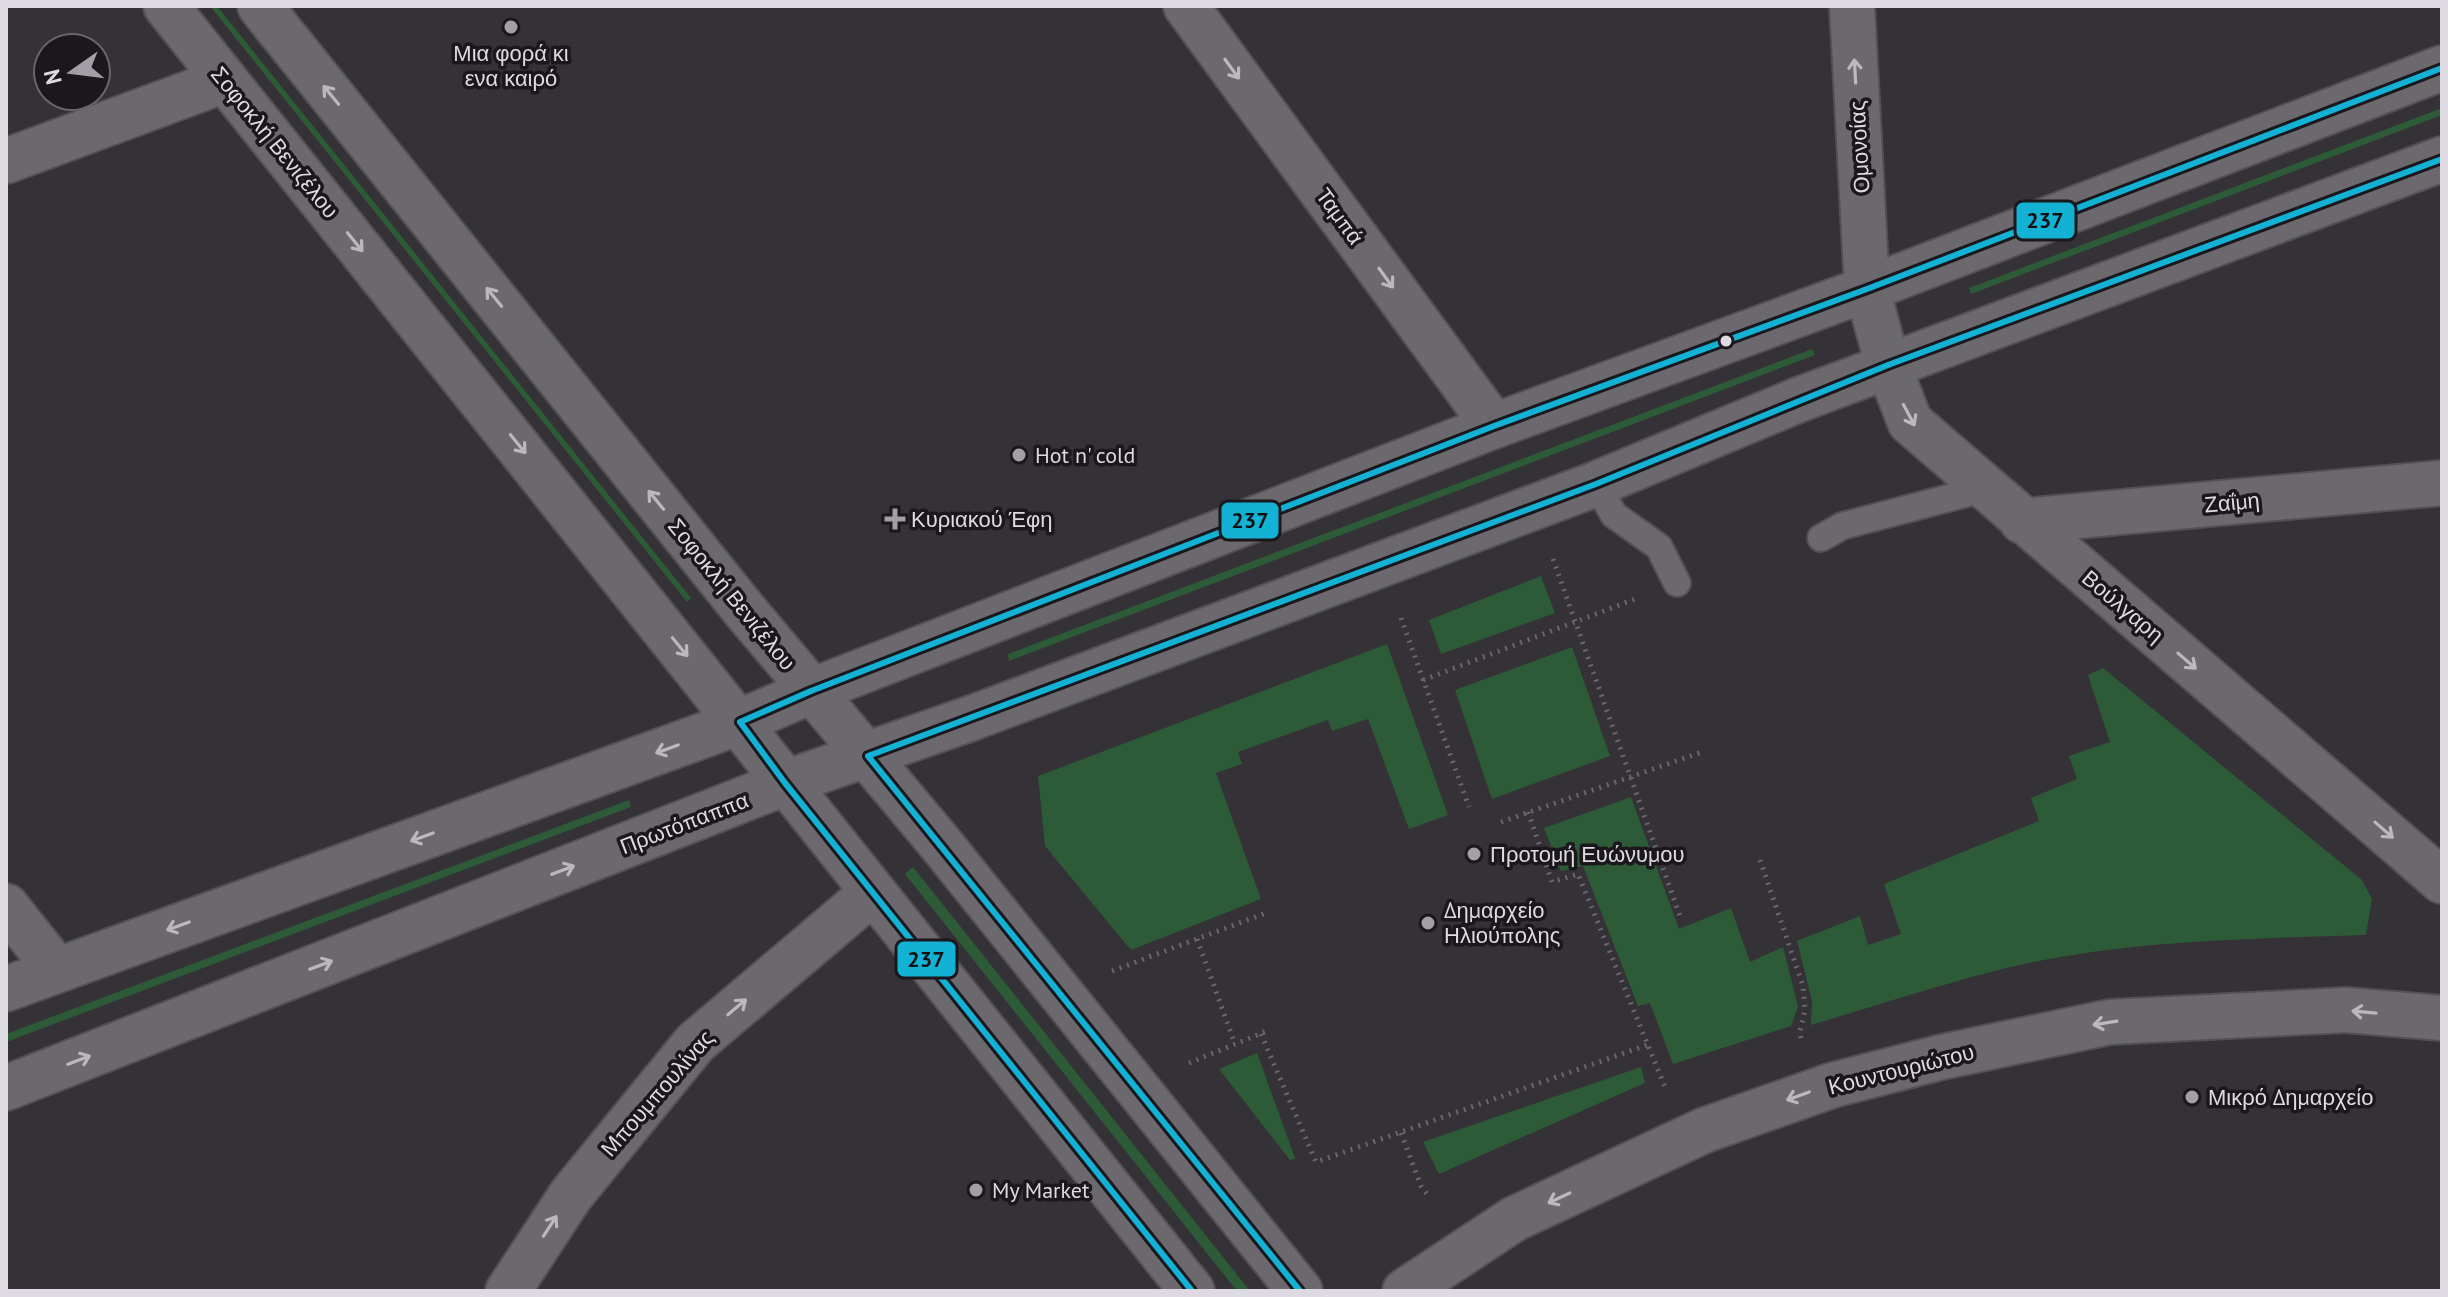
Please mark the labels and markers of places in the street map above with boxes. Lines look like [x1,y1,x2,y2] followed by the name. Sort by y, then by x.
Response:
[502,18,520,36] marker: Μια φορά κι ενα καιρό
[453,39,569,92] place label: Μια φορά κι ενα καιρό
[1718,333,1734,349] unlabelled marker
[1035,441,1135,469] place label: Hot n' cold
[1010,446,1028,464] marker: Hot n' cold
[911,505,1052,533] place label: Κυριακού Έφη
[886,510,904,528] marker: Κυριακού Έφη
[1490,840,1685,868] place label: Προτομή Ευώνυμου
[1465,845,1483,863] marker: Προτομή Ευώνυμου
[1444,896,1560,949] place label: Δημαρχείο Ηλιούπολης
[1419,914,1437,932] marker: Δημαρχείο Ηλιούπολης
[2208,1083,2373,1111] place label: Μικρό Δημαρχείο
[2183,1088,2201,1106] marker: Μικρό Δημαρχείο
[992,1176,1090,1204] place label: My Market
[967,1181,985,1199] marker: My Market

